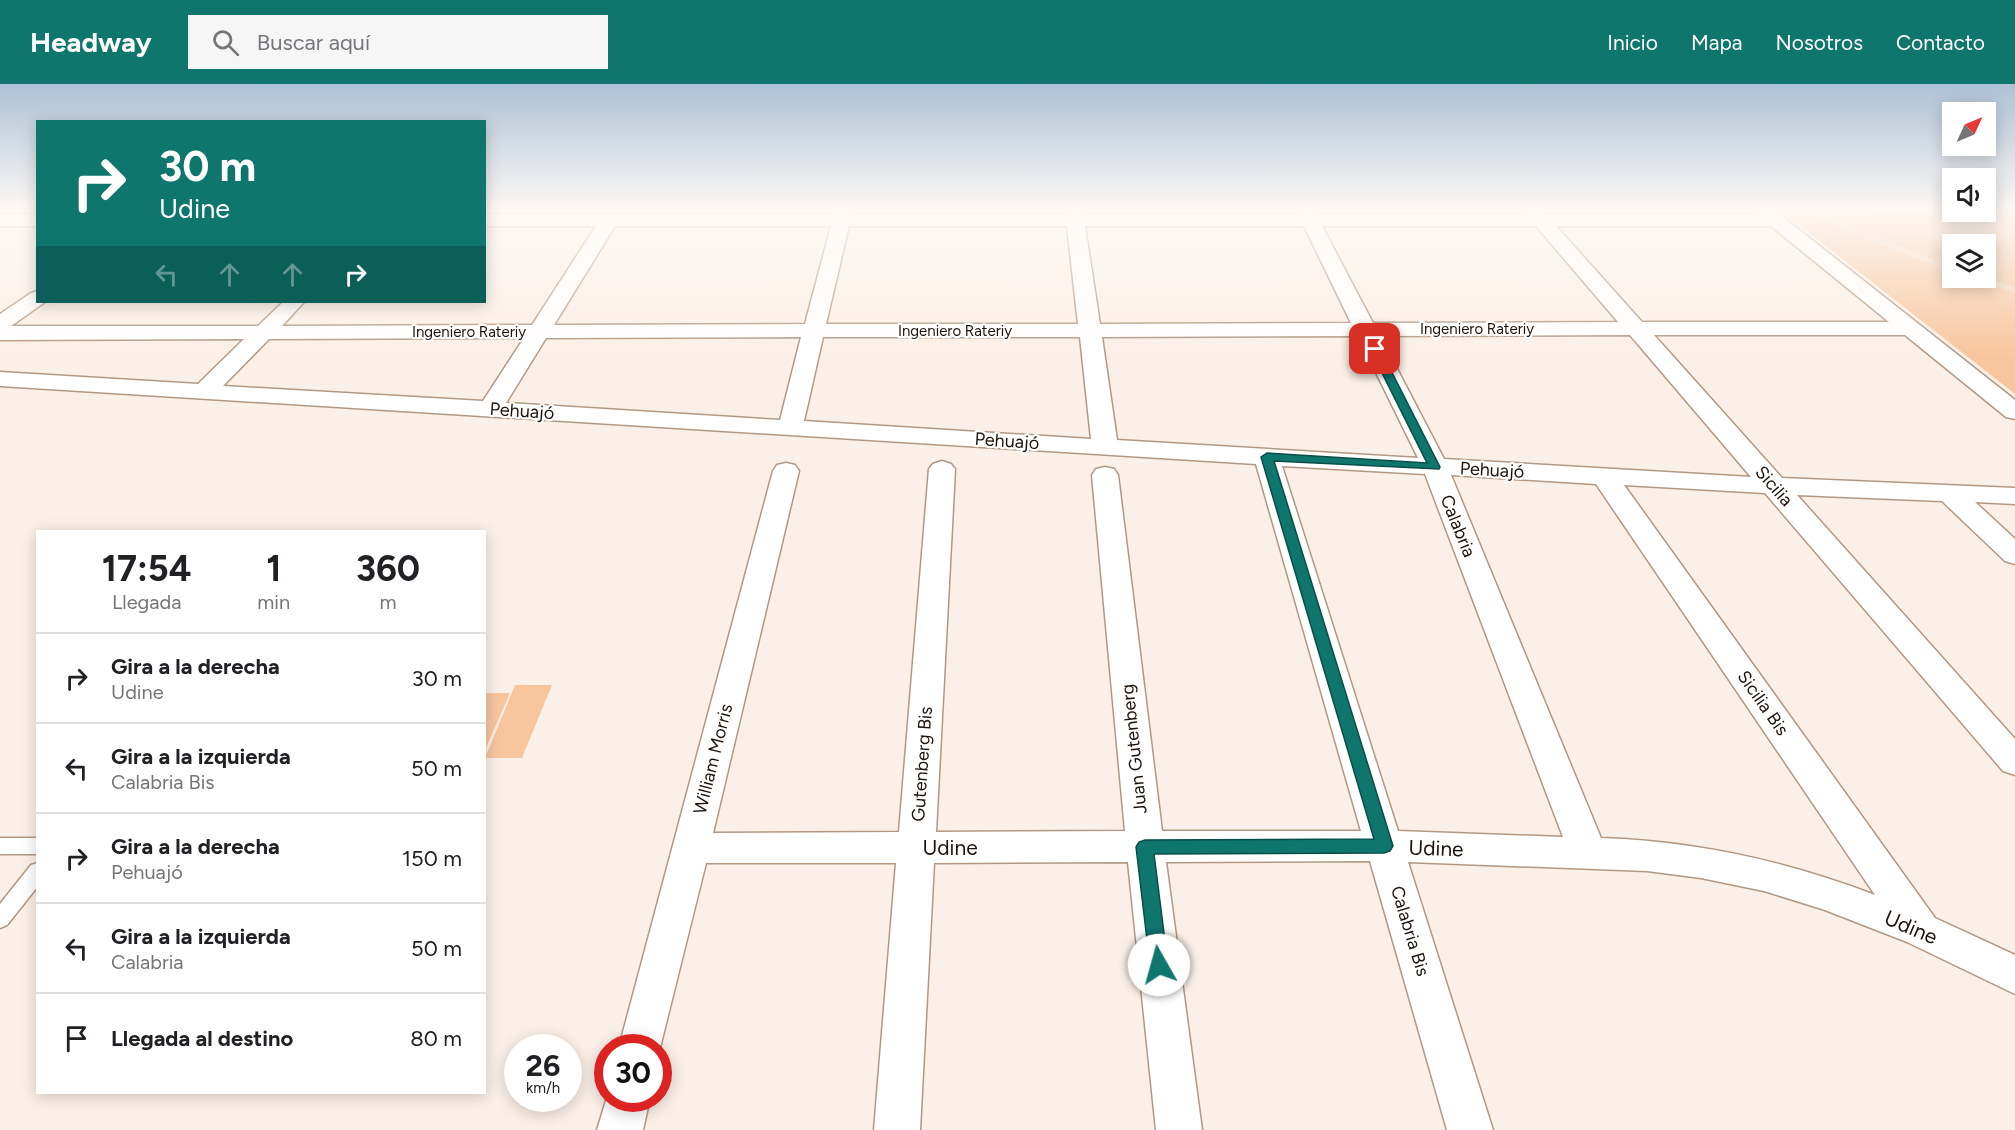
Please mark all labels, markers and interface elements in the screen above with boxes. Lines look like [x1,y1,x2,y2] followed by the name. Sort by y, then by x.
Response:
[188,15,608,69] search box
[30,25,152,59] text: Headway
[209,26,242,59] icon: search
[257,29,370,56] text: Buscar aquí
[1607,30,1658,55] text: Inicio
[1691,30,1743,55] text: Mapa
[1776,30,1863,55] text: Nosotros
[1896,30,1985,55] text: Contacto
[1942,102,1996,156] north arrow
[1942,102,1996,288] map controls
[159,141,256,192] text: 30 m
[60,144,138,222] icon: right
[1942,168,1996,222] button: sound
[159,192,230,225] text: Udine
[1942,234,1996,288] button: layers
[150,258,183,291] icon: left
[213,258,246,291] icon: ahead
[276,258,309,291] icon: ahead
[339,258,372,291] icon: right
[1420,320,1534,338] street label: Ingeniero Rateriy
[898,322,1012,340] street label: Ingeniero Rateriy
[412,323,526,341] street label: Ingeniero Rateriy
[1349,323,1400,374] pin
[1358,332,1391,365] icon: arrive
[489,398,555,424] street label: Pehuajó
[974,428,1040,454] street label: Pehuajó
[1459,457,1525,483] street label: Pehuajó
[1750,461,1798,511] street label: Sicilia
[1436,492,1480,560] street label: Calabria
[102,547,192,590] text: 17:54
[266,547,281,590] text: 1
[356,547,420,590] text: 360
[112,590,181,614] text: Llegada
[257,590,290,614] text: min
[380,590,397,614] text: m
[111,653,280,680] text: Gira a la derecha
[60,662,93,695] icon: right
[412,665,462,692] text: 30 m
[1733,666,1793,740] street label: Sicilia Bis
[111,680,164,704] text: Udine
[1116,683,1152,815] street label: Juan Gutenberg
[689,702,737,816] street label: William Morris
[907,706,937,822] street label: Gutenberg Bis
[111,743,291,770] text: Gira a la izquierda
[60,752,93,785] icon: left
[411,755,462,782] text: 50 m
[111,770,215,794] text: Calabria Bis
[111,833,280,860] text: Gira a la derecha
[922,835,978,860] street label: Udine
[1408,835,1464,861] street label: Udine
[60,842,93,875] icon: right
[402,845,462,872] text: 150 m
[111,860,183,884] text: Pehuajó
[1386,883,1434,979] street label: Calabria Bis
[1881,905,1941,949] street label: Udine
[111,923,291,950] text: Gira a la izquierda
[60,932,93,965] icon: left
[1127,933,1191,997] position arrow
[411,935,462,962] text: 50 m
[111,950,184,974] text: Calabria
[60,1022,93,1055] icon: arrive
[111,1025,293,1052] text: Llegada al destino
[410,1025,462,1052] text: 80 m
[594,1034,672,1112] speed limit sign: 30
[526,1047,560,1084] text: 26
[526,1079,560,1097] text: km/h

